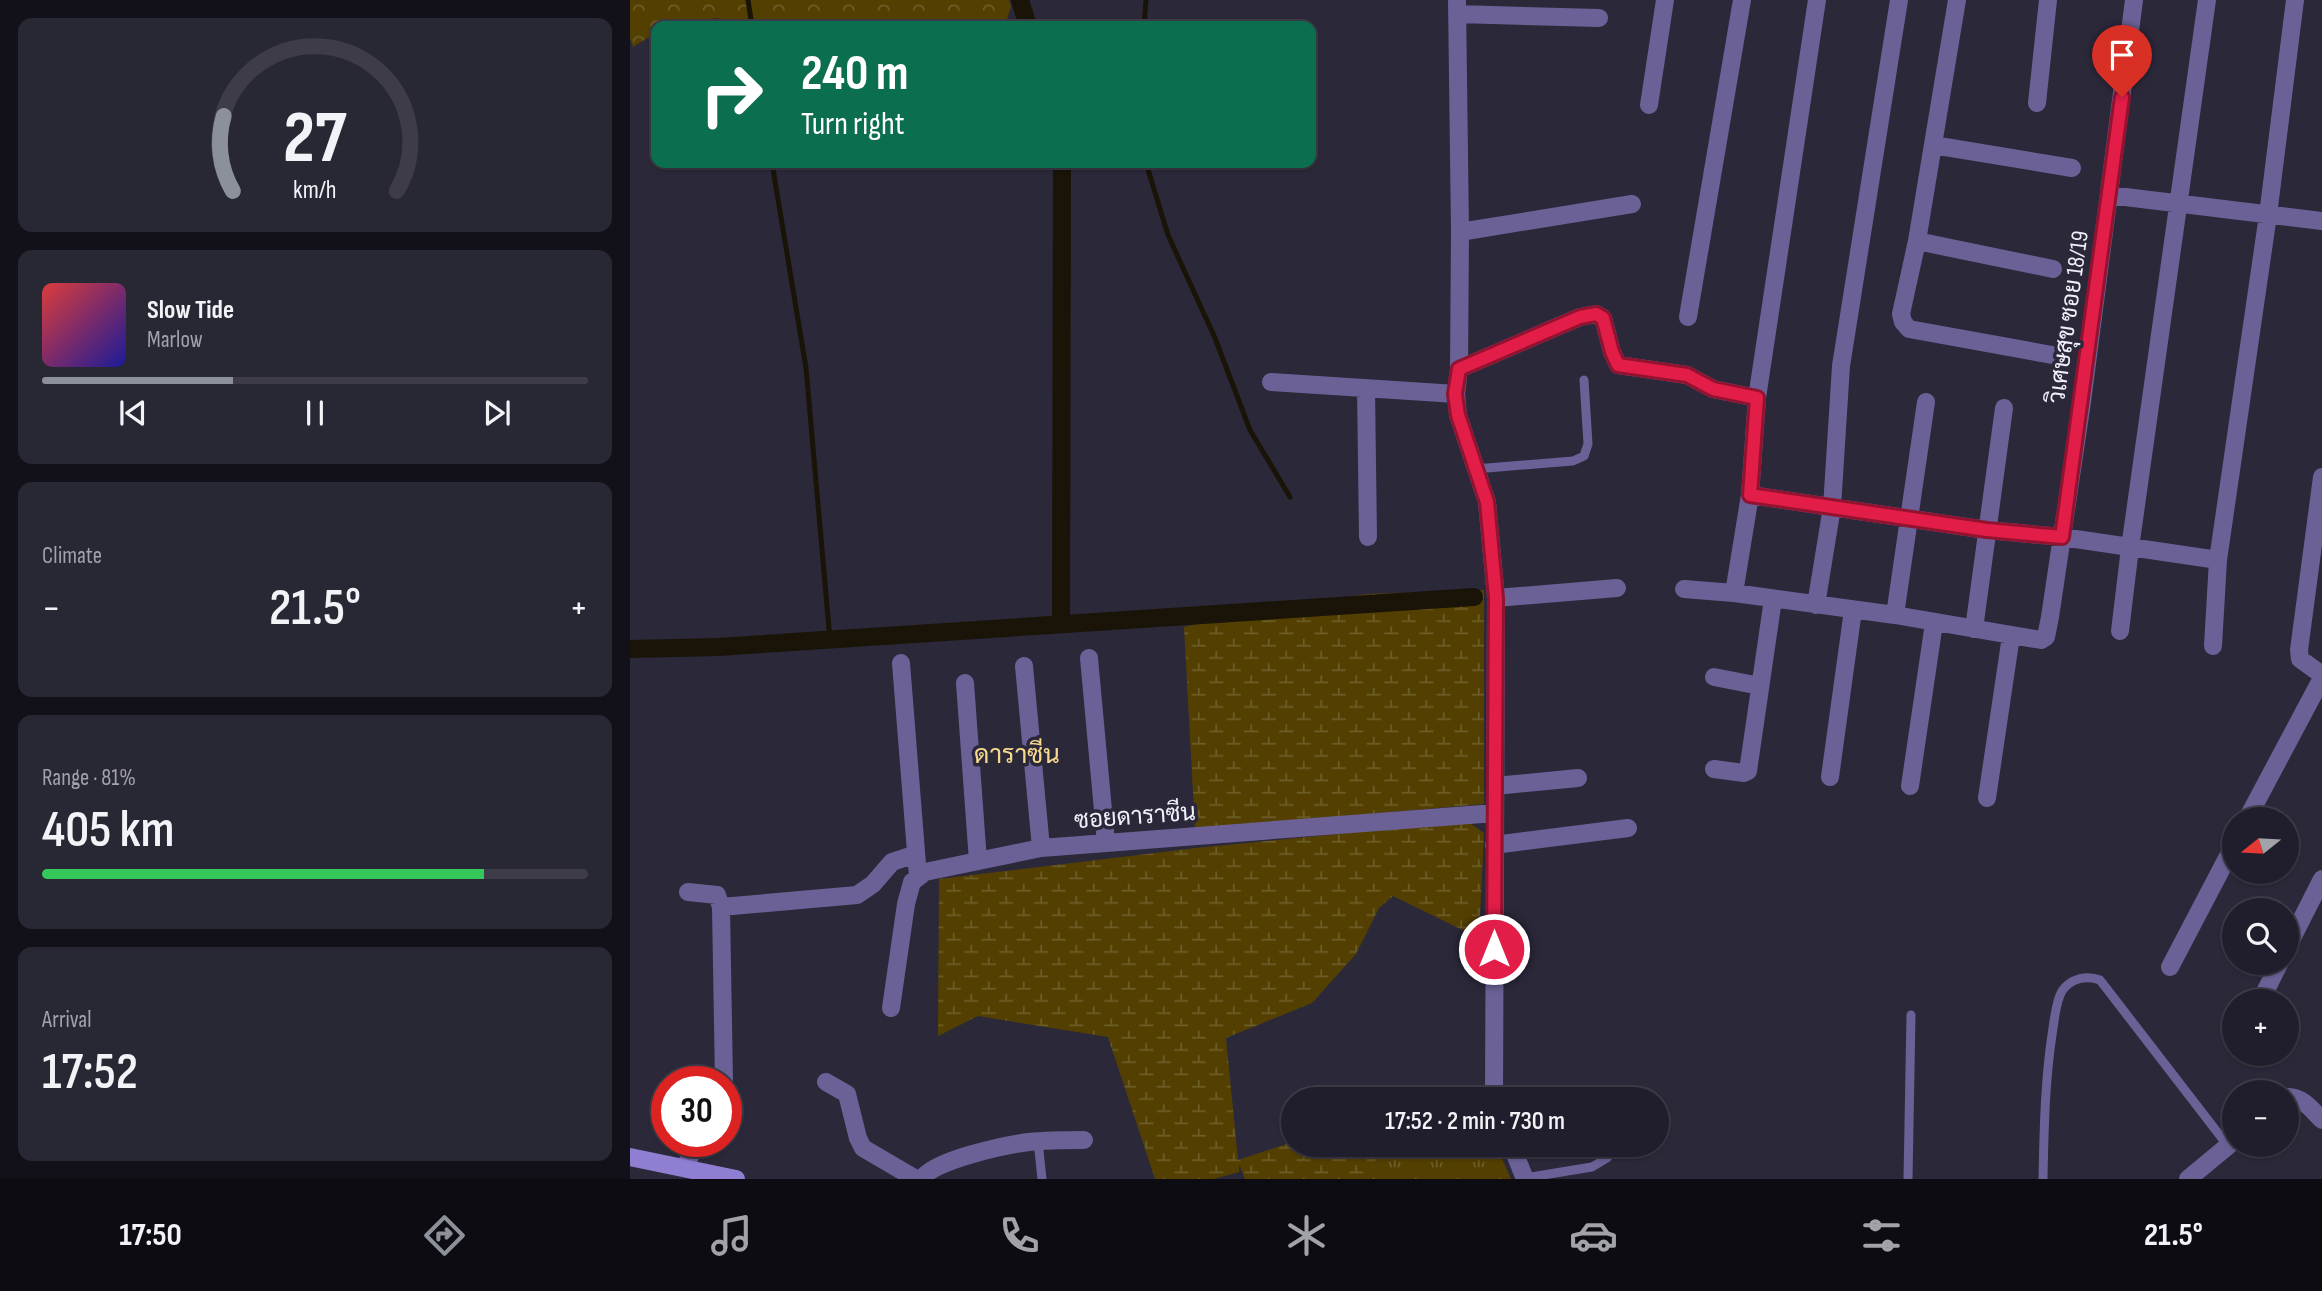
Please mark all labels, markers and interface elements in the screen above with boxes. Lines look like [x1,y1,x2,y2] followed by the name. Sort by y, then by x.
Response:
[2092,25,2152,97] pin
[2103,36,2141,74] icon: arrive
[801,45,909,104] text: 240 m
[686,49,777,140] icon: right
[283,95,347,183] text: 27
[801,105,905,144] text: Turn right
[293,175,337,206] text: km/h
[2042,229,2096,406] street label: วิเศษสุข ซอย 18/19
[147,295,234,326] text: Slow Tide
[147,326,203,354] text: Marlow
[114,394,152,432] icon: previous
[296,394,334,432] icon: pause
[478,394,516,432] icon: next
[42,542,102,570] text: Climate
[269,577,361,640] text: 21.5°
[42,586,61,631] text: −
[569,586,588,631] text: +
[974,738,1060,771] district label: ดาราซีน
[42,764,136,792] text: Range · 81%
[1073,797,1197,835] street label: ซอยดาราซีน
[42,799,175,862] text: 405 km
[2222,807,2300,884] north arrow
[2222,807,2299,1157] map controls
[2222,898,2299,975] button: search
[1457,912,1531,986] position arrow
[2222,989,2299,1066] button: +
[42,1006,91,1034] text: Arrival
[42,1041,138,1104] text: 17:52
[651,1066,742,1157] speed limit sign: 30
[2222,1080,2299,1157] button: −
[1385,1106,1565,1137] text: 17:52 · 2 min · 730 m
[420,1211,469,1260] icon: directions
[707,1211,756,1260] icon: music
[995,1211,1044,1260] icon: phone
[1282,1211,1331,1260] icon: climate
[1569,1211,1618,1260] icon: car
[1857,1211,1906,1260] icon: filters
[119,1216,182,1255] text: 17:50
[2144,1216,2203,1255] text: 21.5°

